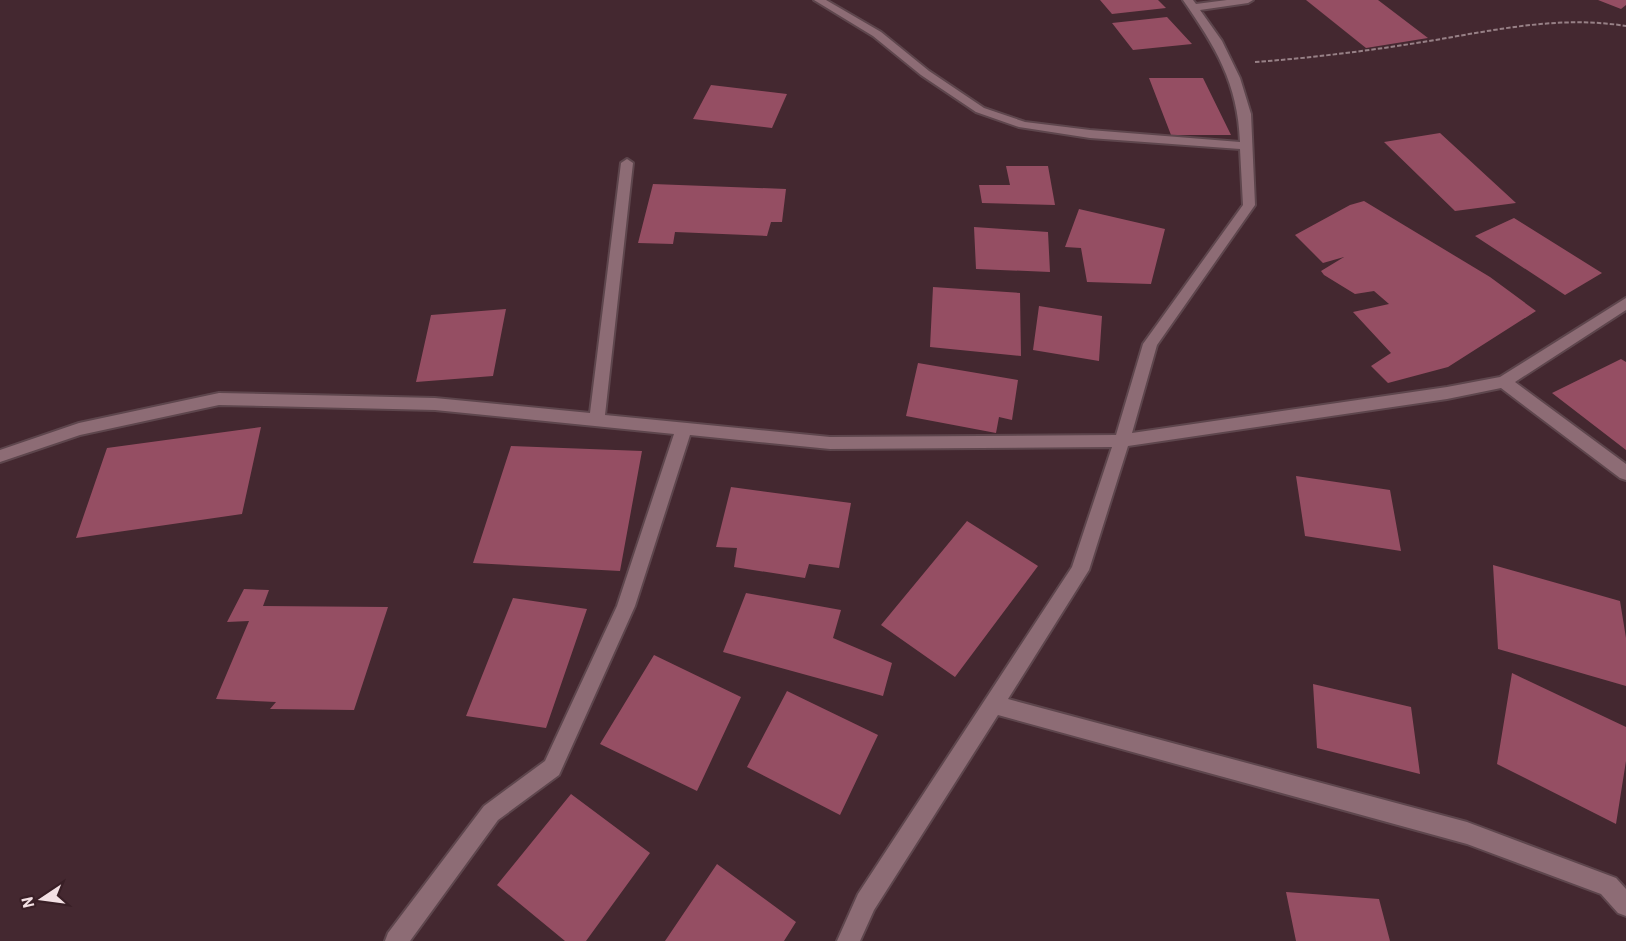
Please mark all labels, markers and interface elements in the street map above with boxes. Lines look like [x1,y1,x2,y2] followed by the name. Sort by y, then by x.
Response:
[12,869,72,929] north arrow
[16,895,37,910] text: N

